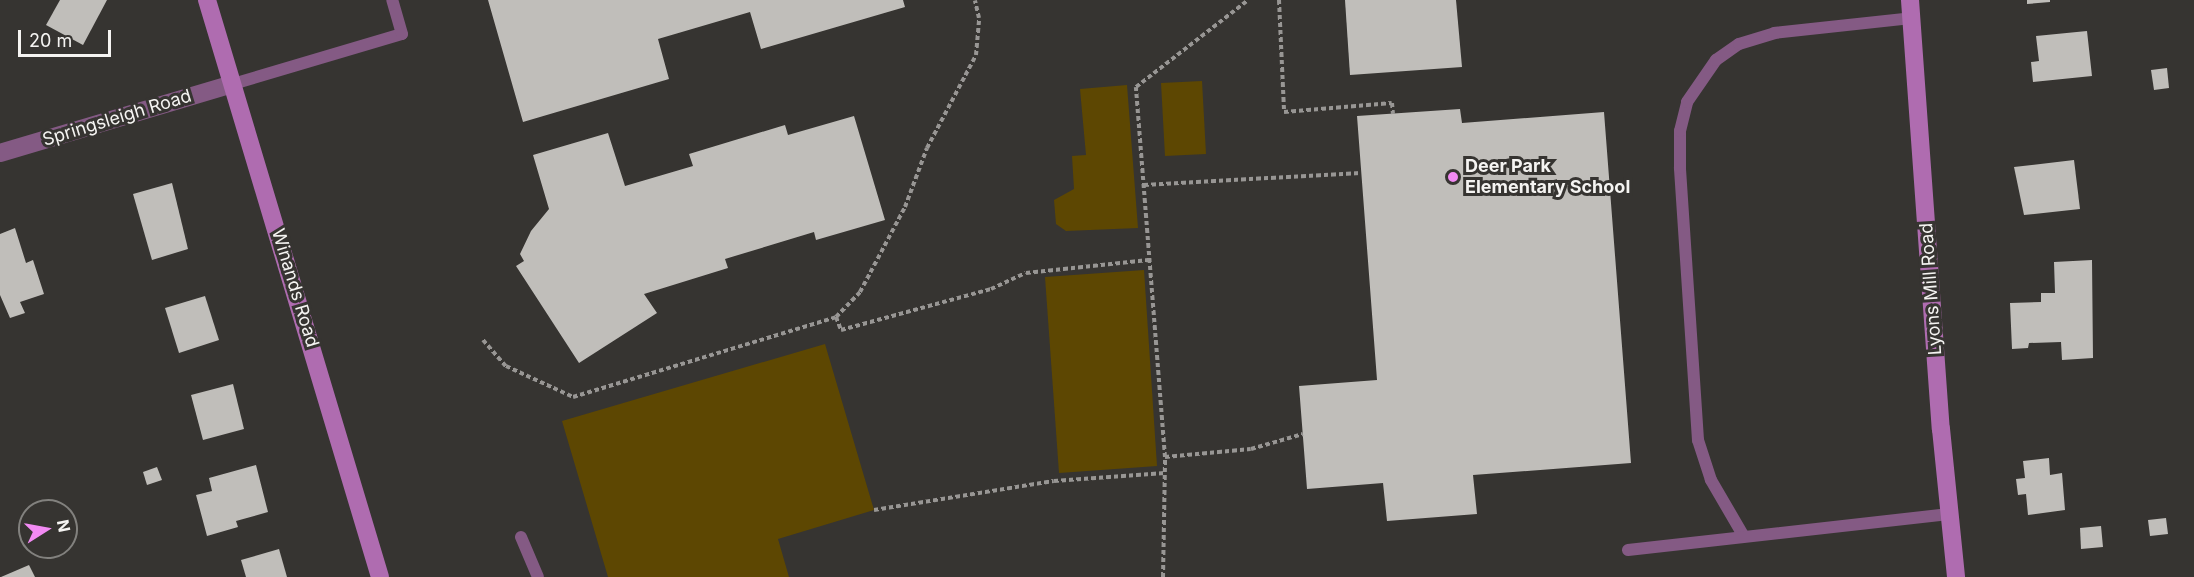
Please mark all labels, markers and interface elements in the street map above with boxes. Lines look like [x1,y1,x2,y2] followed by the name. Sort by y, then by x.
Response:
[21,18,114,56] scale bar
[29,30,72,51] text: 20 m
[40,85,194,151] street label: Springsleigh Road
[1465,156,1630,198] place label: Deer Park Elementary School
[1446,170,1460,184] marker: Deer Park Elementary School
[1916,222,1946,356] street label: Lyons Mill Road
[267,226,323,350] street label: Winands Road
[18,499,78,559] north arrow
[53,518,75,534] text: N

